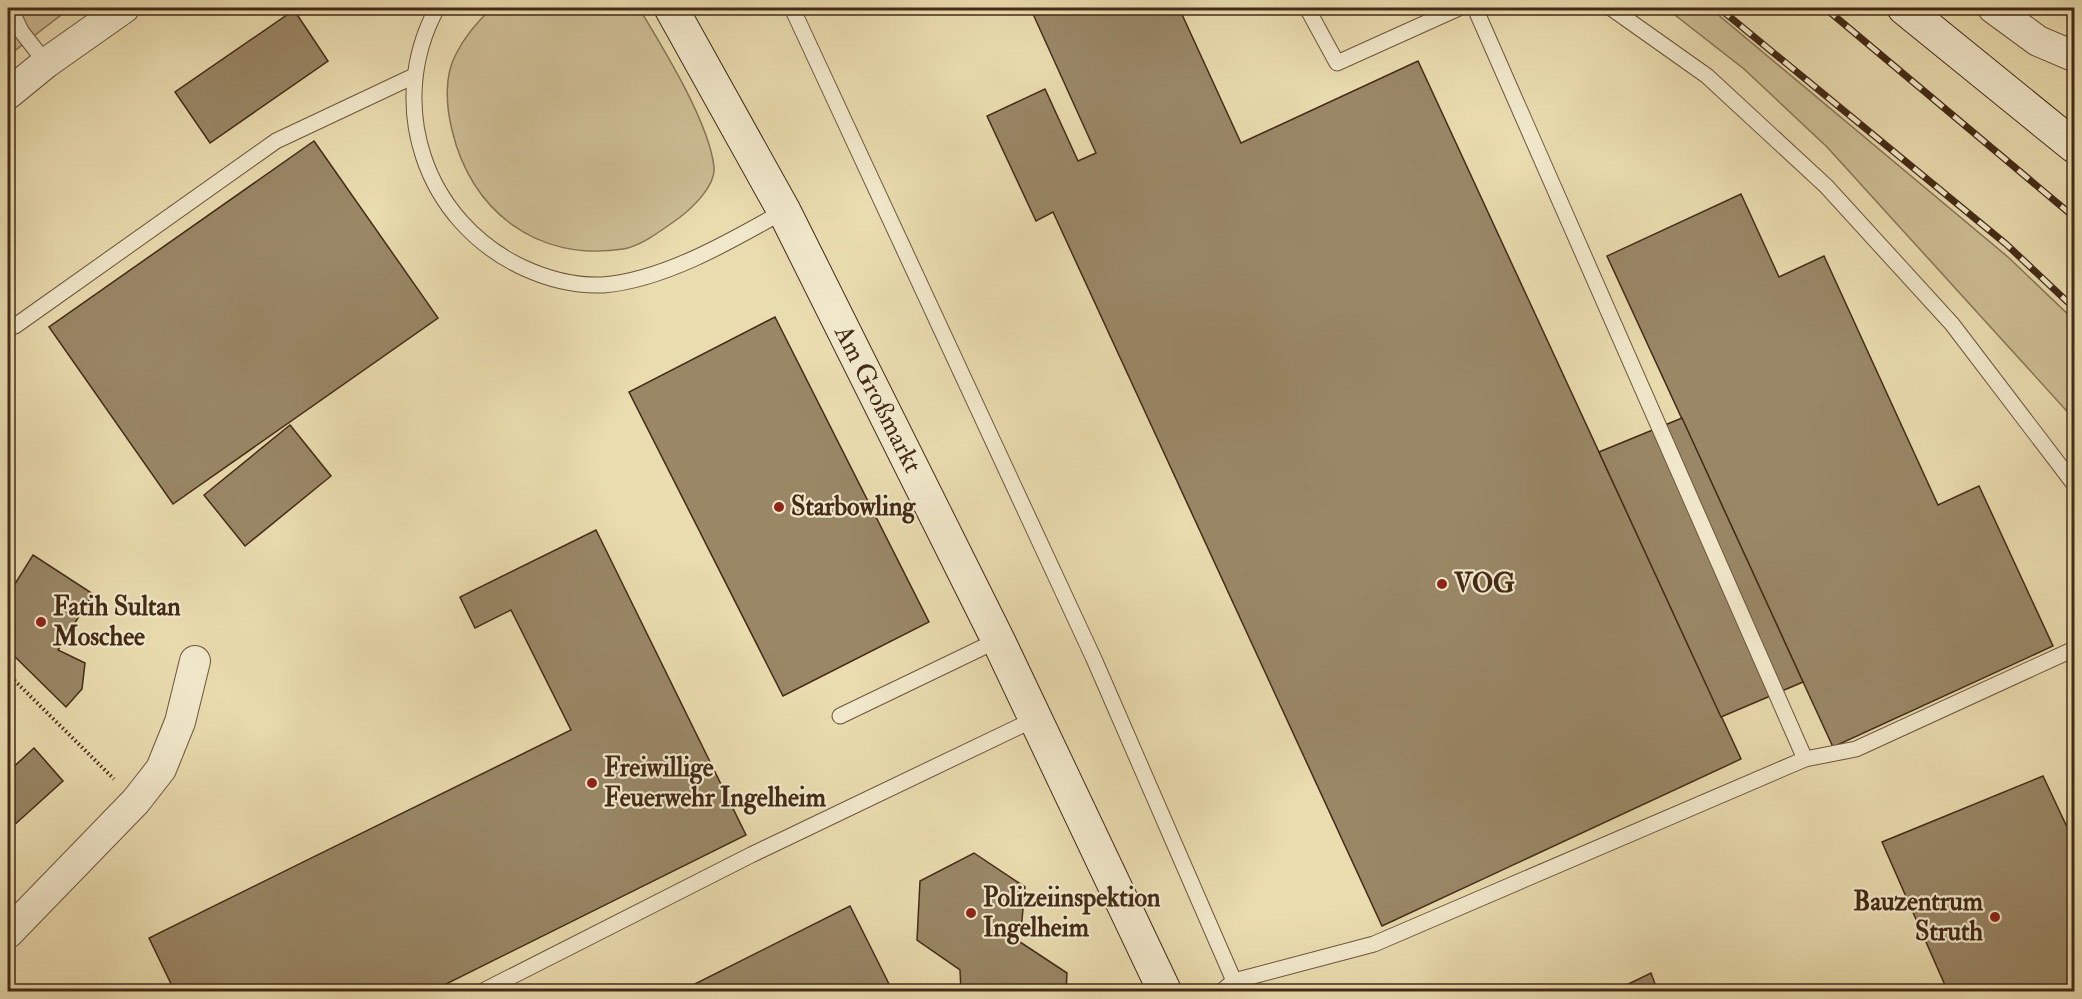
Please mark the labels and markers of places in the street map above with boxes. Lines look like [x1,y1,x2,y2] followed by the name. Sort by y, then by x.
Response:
[791,491,916,524] place label: Starbowling
[772,500,786,514] marker: Starbowling
[1453,568,1515,600] place label: VOG
[1435,577,1449,591] marker: VOG
[52,591,181,653] place label: Fatih Sultan Moschee
[34,615,48,629] marker: Fatih Sultan Moschee
[604,752,827,815] place label: Freiwillige Feuerwehr Ingelheim
[585,776,599,790] marker: Freiwillige Feuerwehr Ingelheim
[983,882,1161,945] place label: Polizeiinspektion Ingelheim
[1853,886,1984,948] place label: Bauzentrum Struth
[964,906,978,920] marker: Polizeiinspektion Ingelheim
[1988,910,2002,924] marker: Bauzentrum Struth

